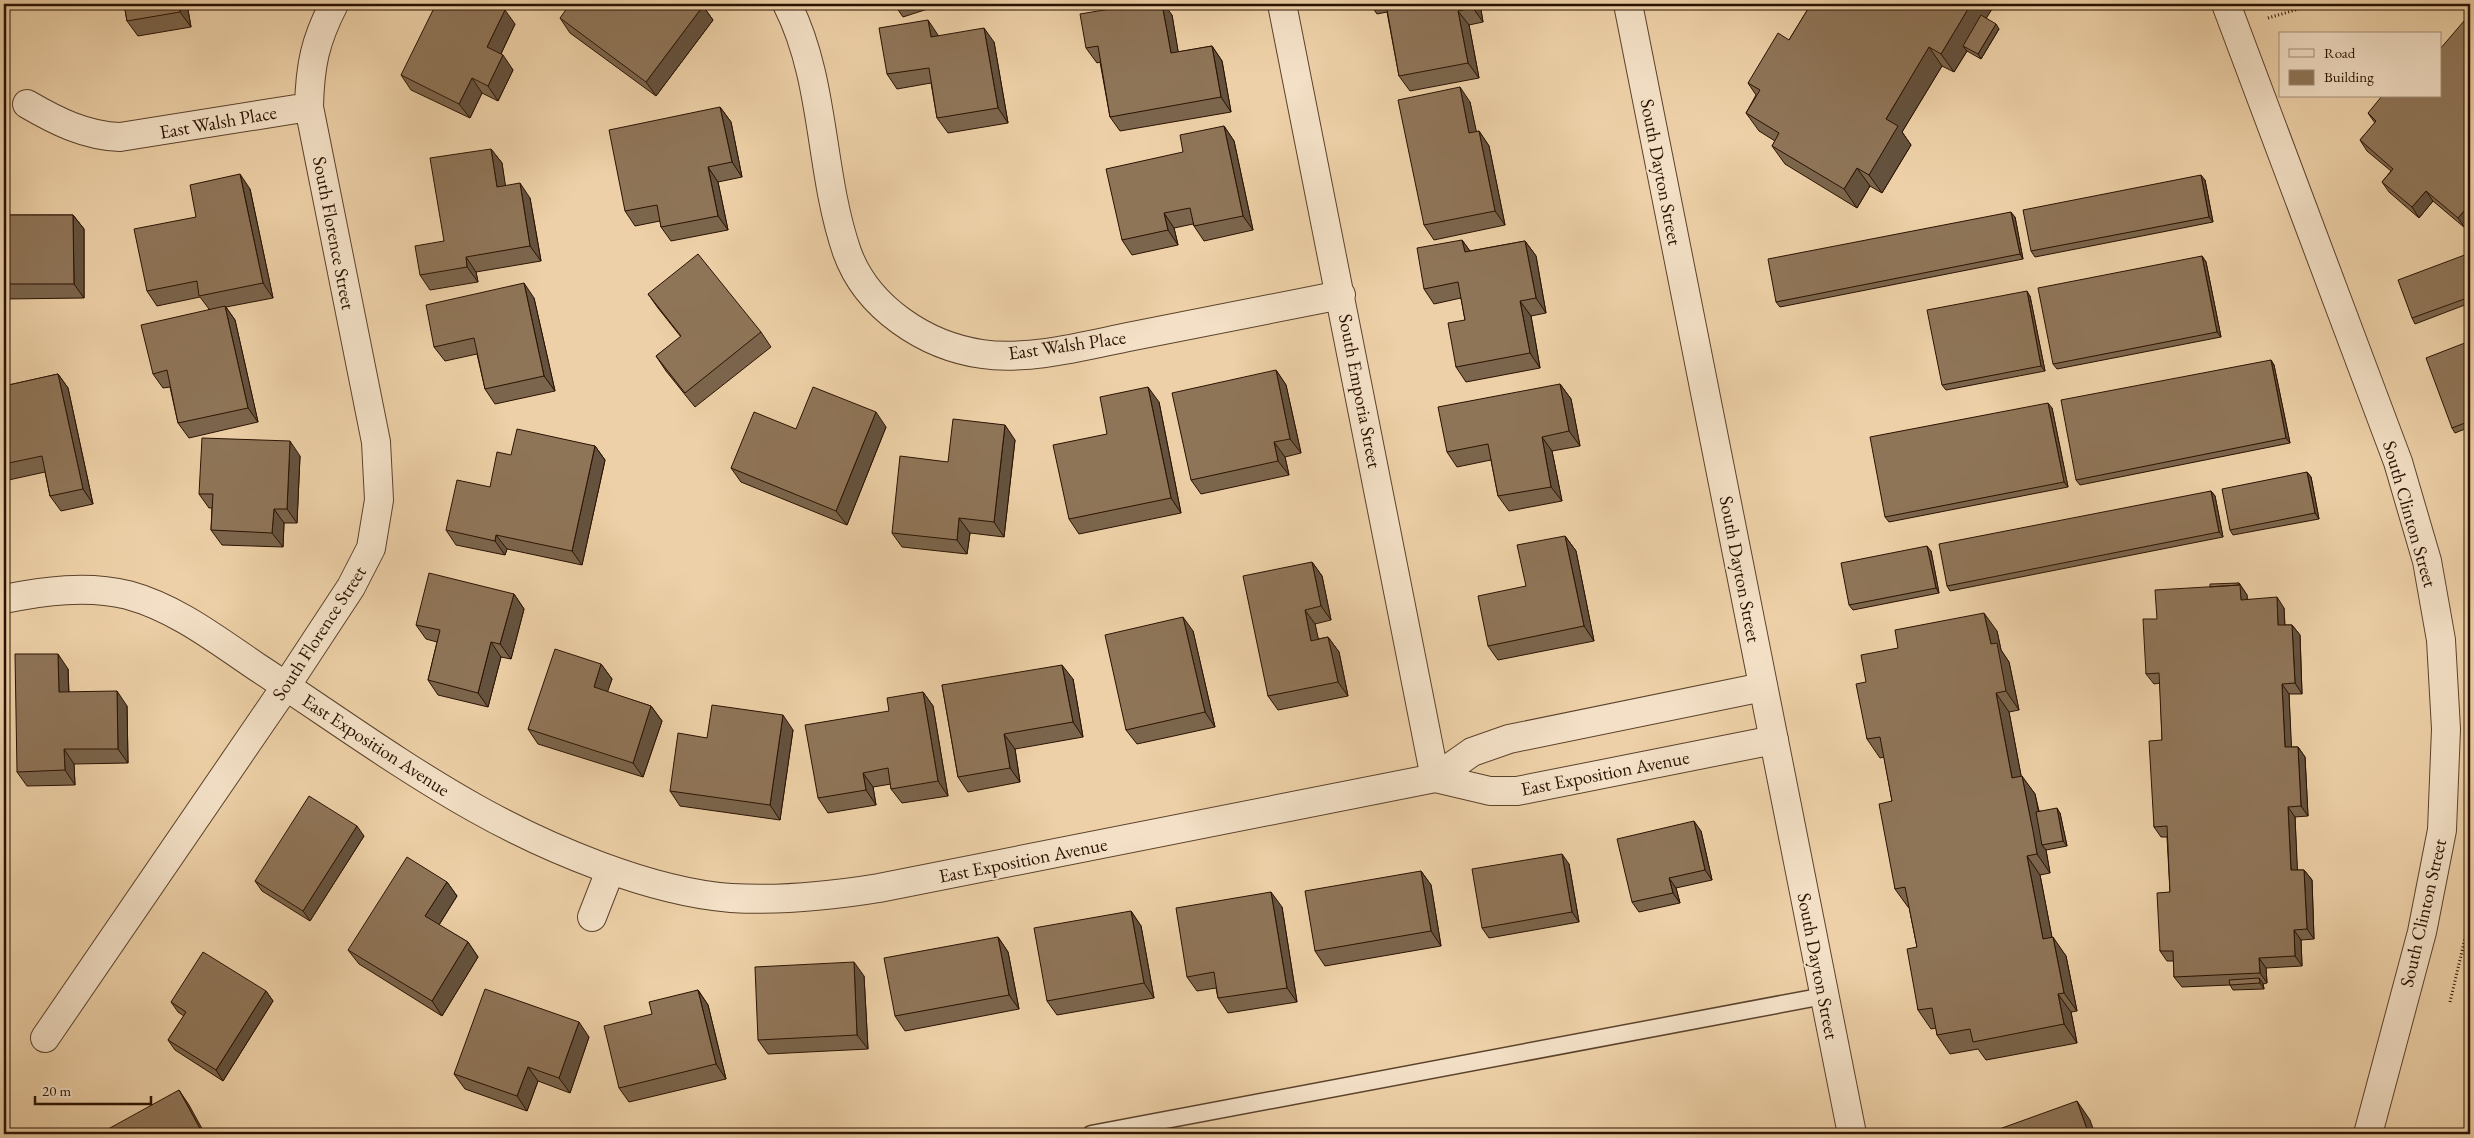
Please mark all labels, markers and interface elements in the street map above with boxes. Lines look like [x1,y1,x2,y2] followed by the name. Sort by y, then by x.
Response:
[2279,32,2442,98] legend
[2324,43,2356,62] text: Road
[2324,67,2374,86] text: Building
[1635,97,1687,247] street label: South Dayton Street
[157,99,279,145] street label: East Walsh Place
[307,154,361,312] street label: South Florence Street
[1333,312,1387,470] street label: South Emporia Street
[1007,324,1127,366] street label: East Walsh Place
[2377,438,2443,590] street label: South Clinton Street
[1714,494,1766,644] street label: South Dayton Street
[266,561,372,705] street label: South Florence Street
[297,688,455,802] street label: East Exposition Avenue
[1519,744,1691,802] street label: East Exposition Avenue
[937,831,1109,889] street label: East Exposition Avenue
[2394,836,2452,990] street label: South Clinton Street
[1792,891,1844,1041] street label: South Dayton Street
[35,1073,151,1105] scale bar
[42,1081,71,1100] text: 20 m

